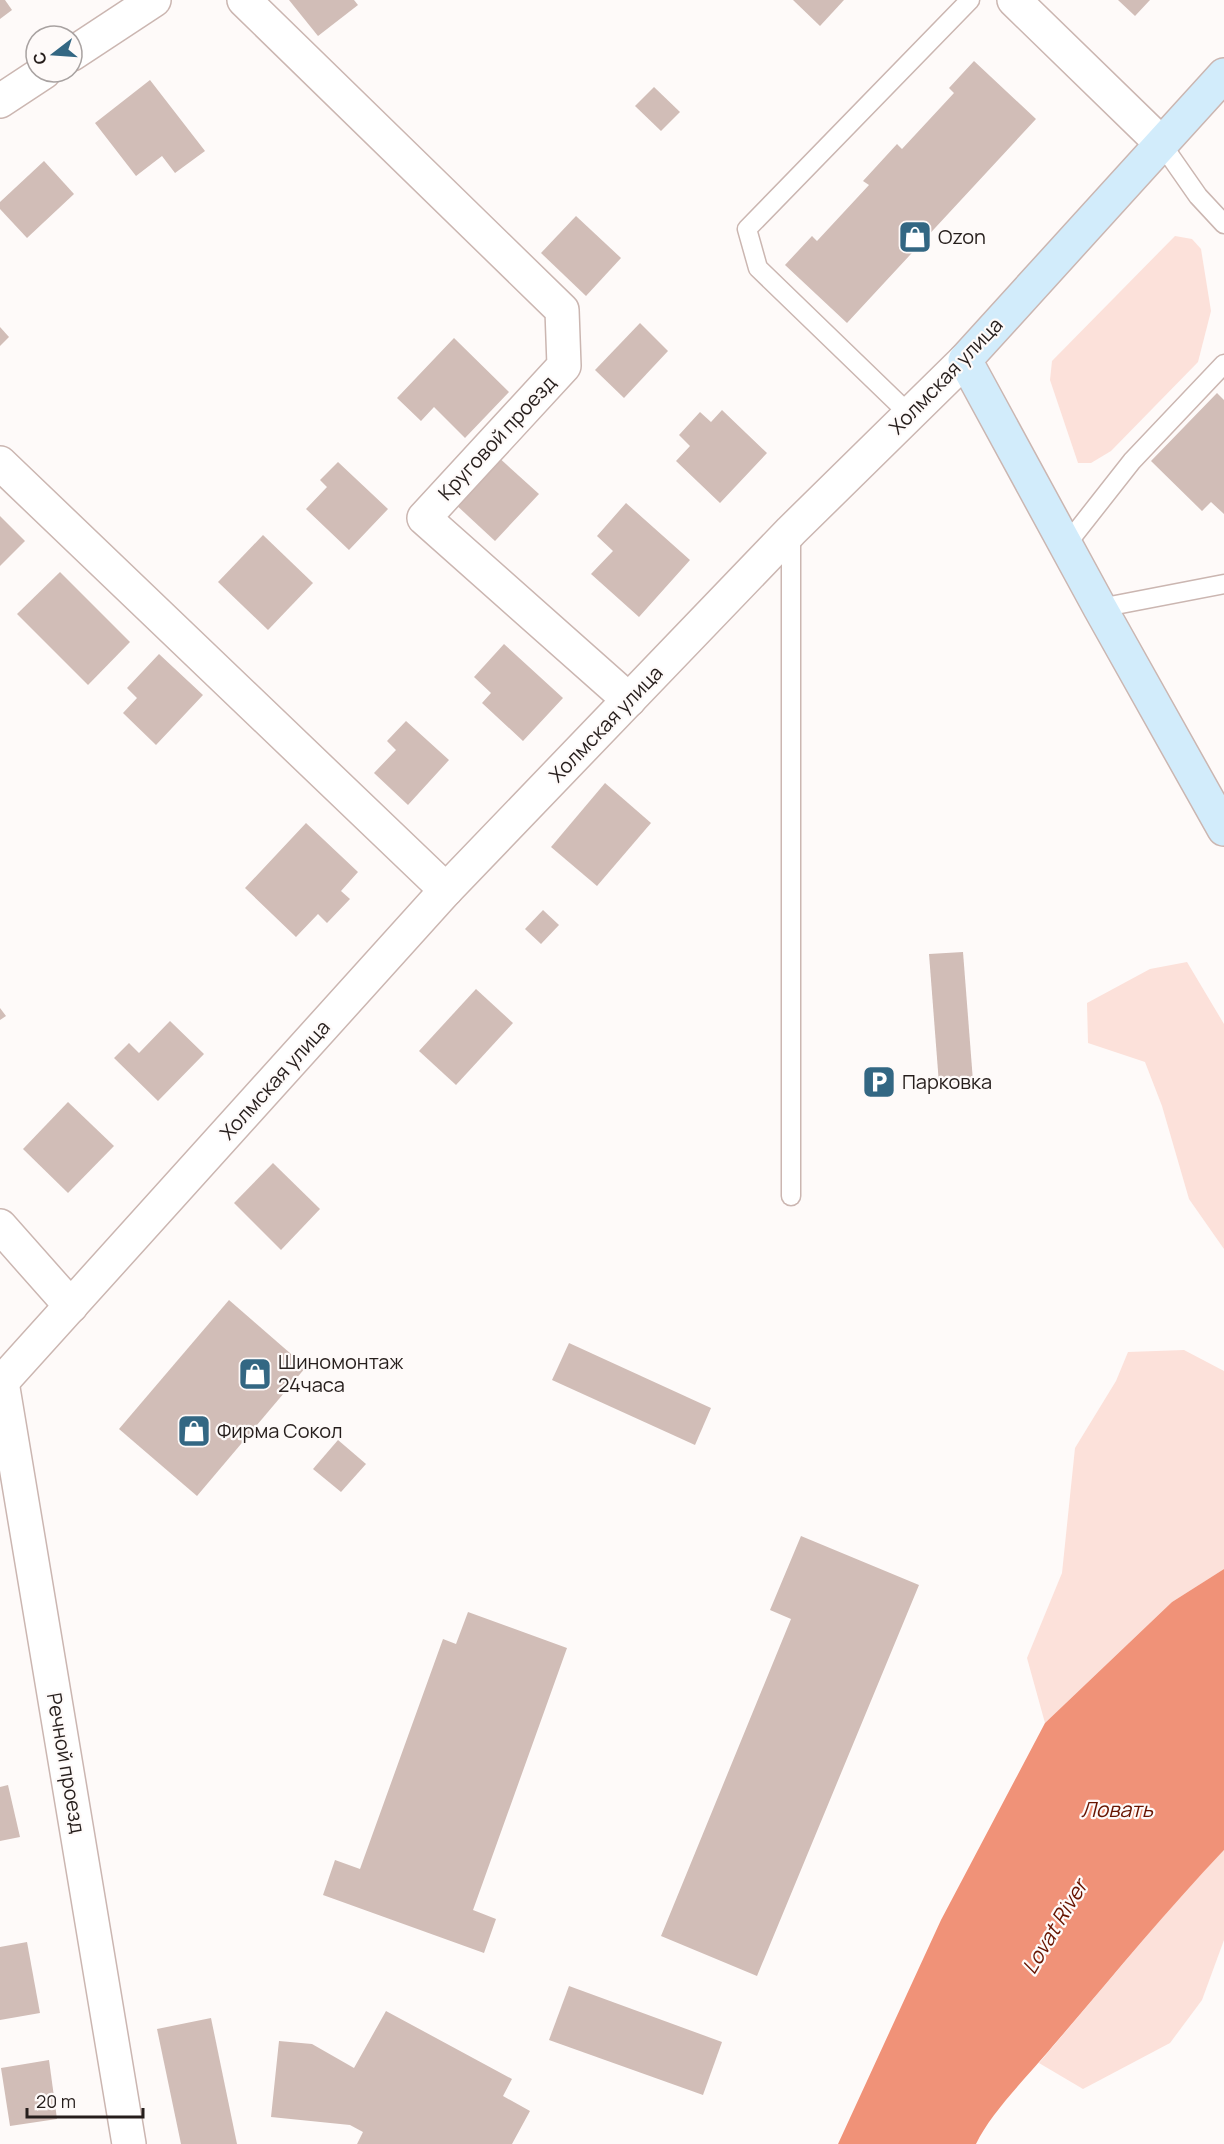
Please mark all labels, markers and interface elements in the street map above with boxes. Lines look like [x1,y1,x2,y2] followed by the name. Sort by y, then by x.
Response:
[24,24,84,84] north arrow
[27,49,52,67] text: С
[897,219,933,255] shop icon: Ozon
[938,223,986,250] place label: Ozon
[883,311,1008,440] street label: Холмская улица
[432,370,561,506] street label: Круговой проезд
[543,659,668,788] street label: Холмская улица
[214,1014,336,1145] street label: Холмская улица
[861,1064,897,1100] parking icon: Парковка
[902,1068,992,1095] place label: Парковка
[278,1348,403,1398] place label: Шиномонтаж 24часа
[237,1356,273,1392] shop icon: Шиномонтаж 24часа
[176,1413,212,1449] shop icon: Фирма Сокол
[217,1417,343,1444] place label: Фирма Сокол
[41,1691,92,1835] street label: Речной проезд
[1081,1795,1154,1823] water label: Ловать
[1015,1872,1095,1979] water label: Lovat River
[27,2081,142,2119] scale bar
[36,2089,76,2113] text: 20 m

